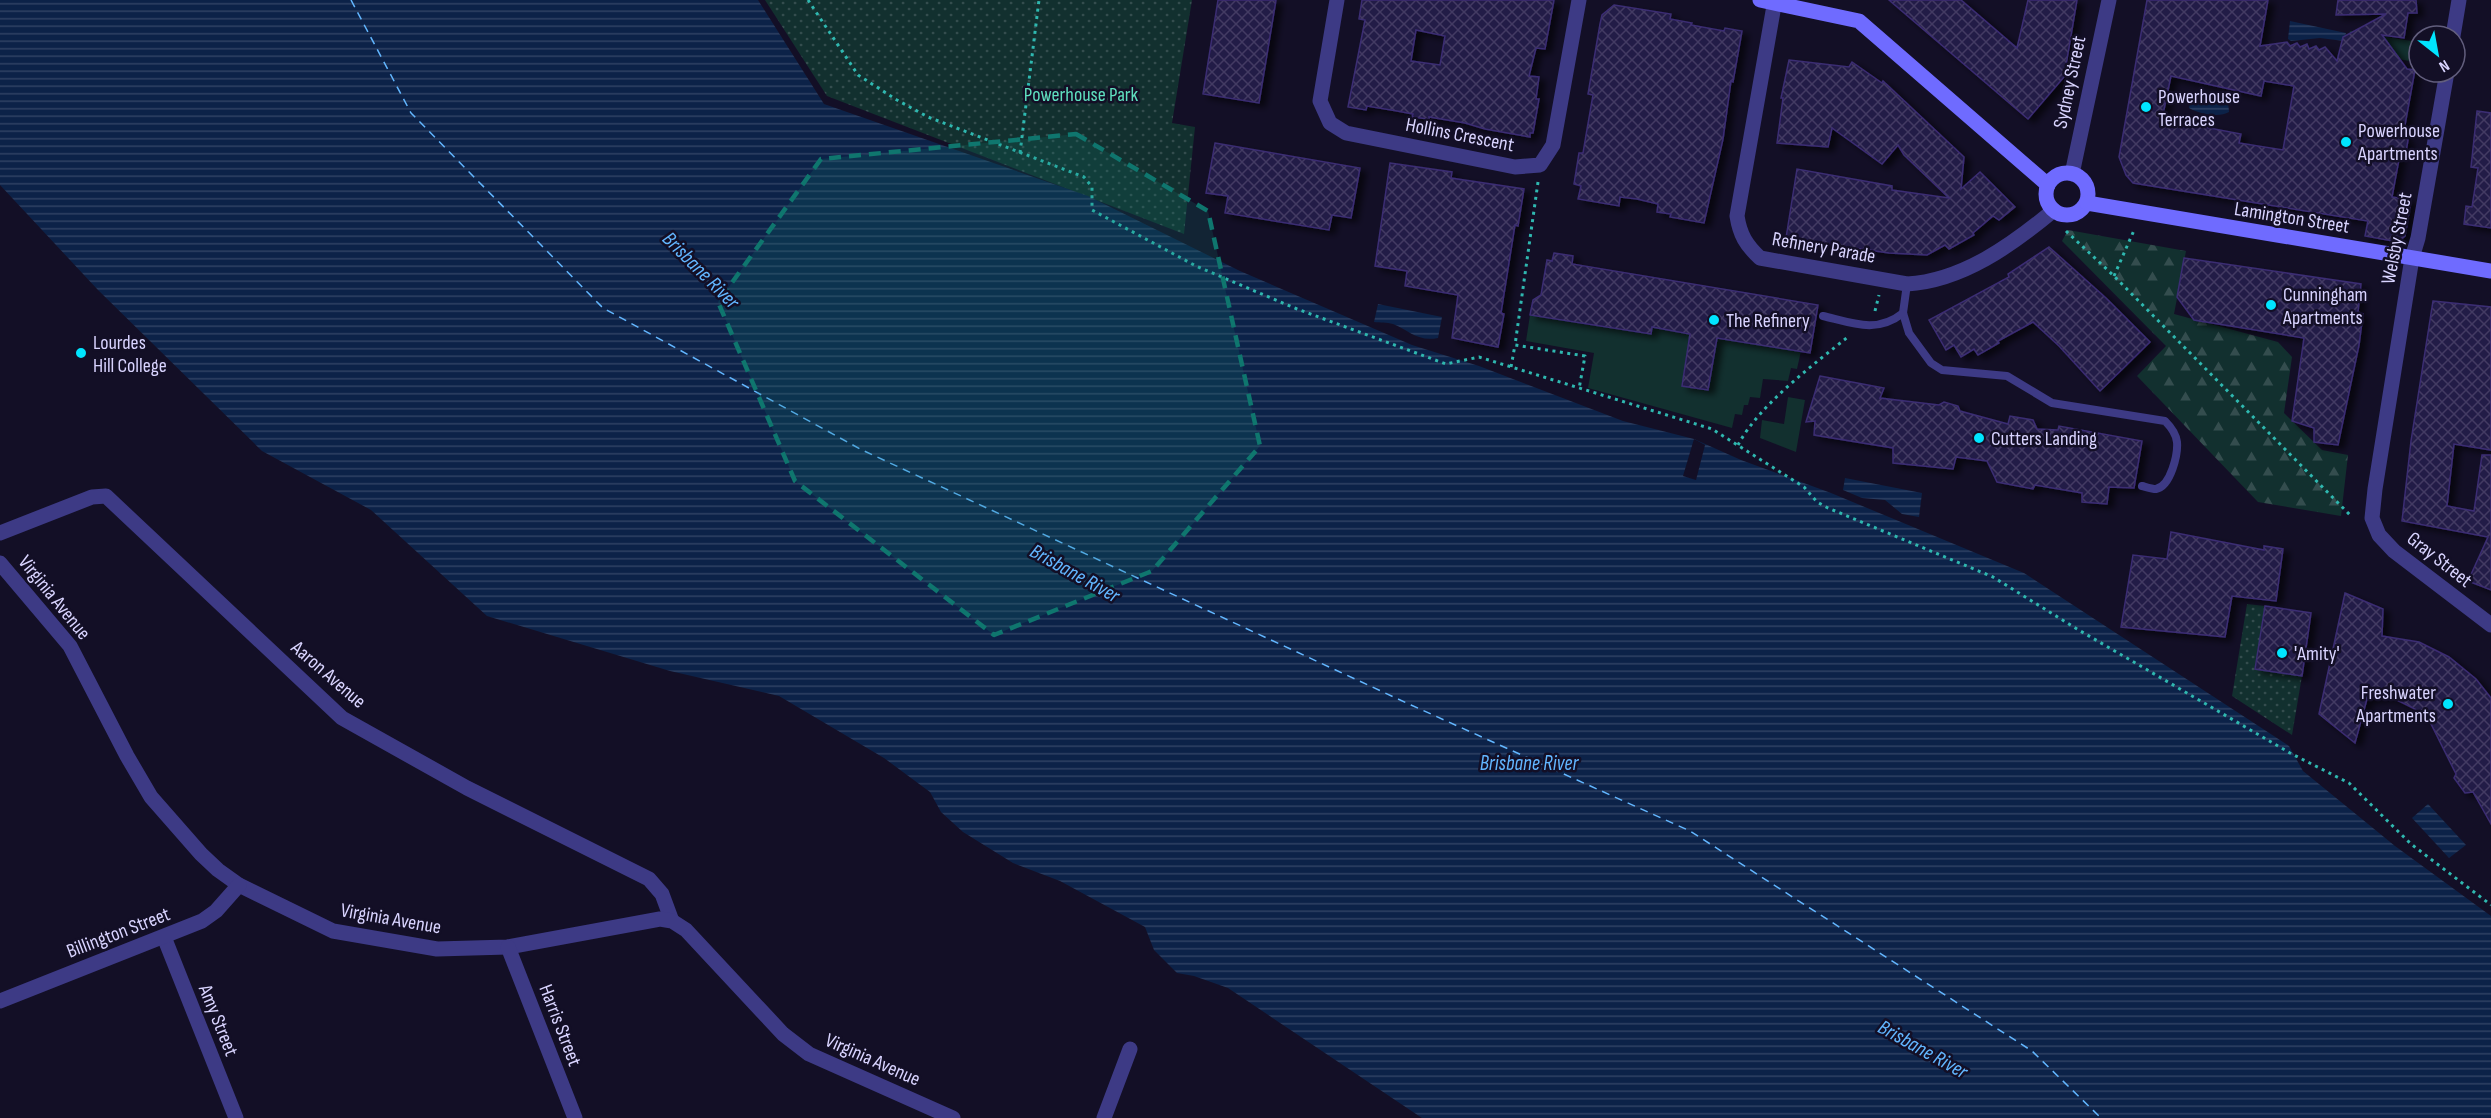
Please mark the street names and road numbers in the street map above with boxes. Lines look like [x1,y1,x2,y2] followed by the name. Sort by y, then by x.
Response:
[2048,34,2091,131] street label: Sydney Street
[1404,113,1516,157] street label: Hollins Crescent
[2376,190,2418,286] street label: Welsby Street
[2233,197,2351,239] street label: Lamington Street
[1770,227,1877,269] street label: Refinery Parade
[2402,527,2477,593] street label: Gray Street
[13,551,96,645] street label: Virginia Avenue
[285,635,371,714] street label: Aaron Avenue
[339,898,443,940] street label: Virginia Avenue
[63,902,173,964] street label: Billington Street
[193,980,243,1060] street label: Amy Street
[534,981,587,1070] street label: Harris Street
[821,1028,924,1092] street label: Virginia Avenue

